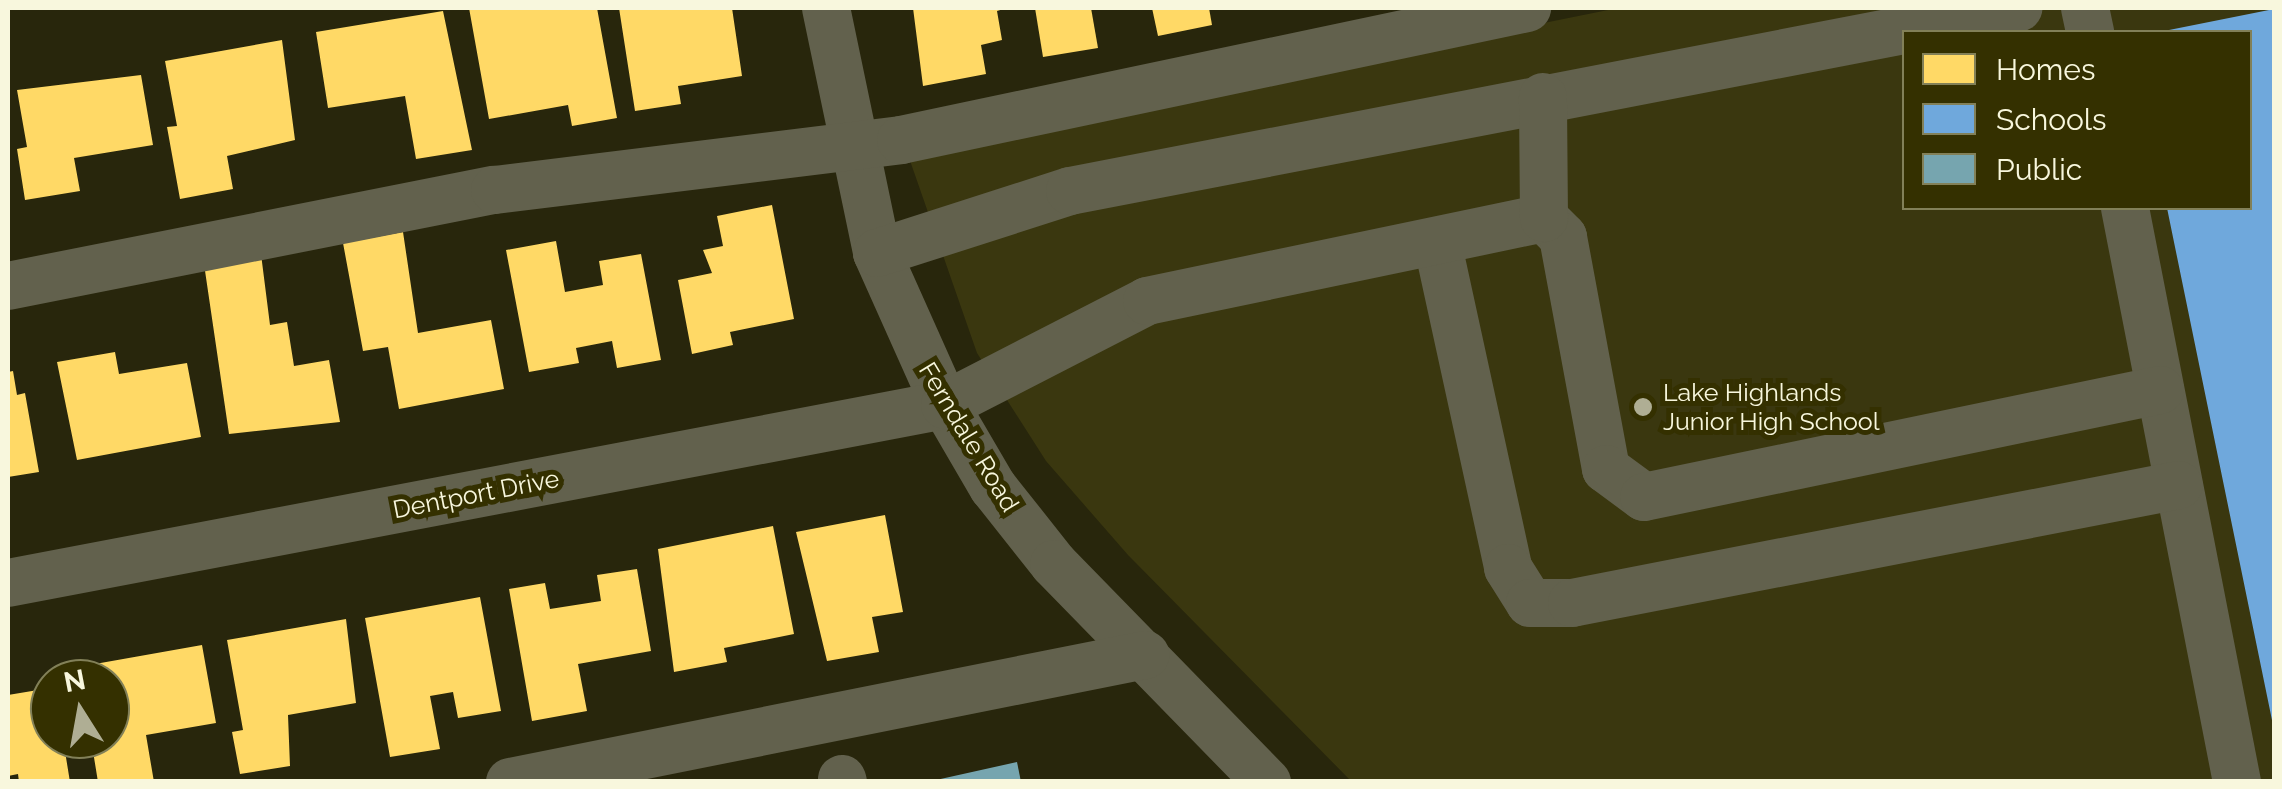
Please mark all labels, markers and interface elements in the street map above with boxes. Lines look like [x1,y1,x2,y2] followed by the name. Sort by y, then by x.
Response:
[1902,30,2252,210] legend
[1996,52,2095,87] text: Homes
[1996,102,2107,137] text: Schools
[1996,152,2082,187] text: Public
[913,357,1025,517] street label: Ferndale Road
[1663,378,1880,437] place label: Lake Highlands Junior High School
[1632,396,1654,418] marker: Lake Highlands Junior High School
[390,463,562,525] street label: Dentport Drive
[30,659,130,759] north arrow
[61,663,88,699] text: N

